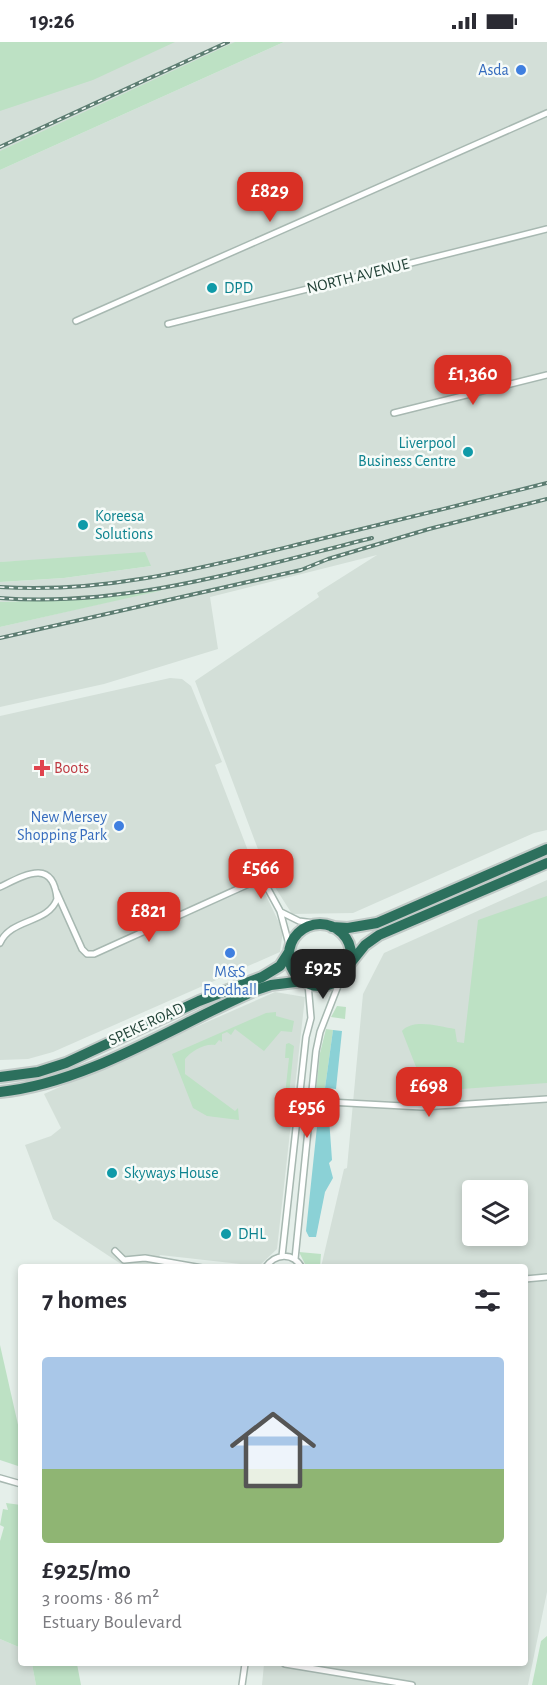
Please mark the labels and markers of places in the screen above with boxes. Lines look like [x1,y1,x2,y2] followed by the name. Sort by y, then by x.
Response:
[478,62,509,78] place label: Asda
[514,63,528,77] marker: Asda
[234,172,306,223] pin: £829
[224,280,253,296] place label: DPD
[205,281,219,295] marker: DPD
[424,355,522,406] pin: £1,360
[358,435,456,469] place label: Liverpool Business Centre
[461,445,475,459] marker: Liverpool Business Centre
[95,508,153,542] place label: Koreesa Solutions
[76,518,90,532] marker: Koreesa Solutions
[54,760,89,776] place label: Boots
[35,761,49,775] marker: Boots
[17,809,108,843] place label: New Mersey Shopping Park
[112,819,126,833] marker: New Mersey Shopping Park
[225,849,297,900] pin: £566
[113,892,185,943] pin: £821
[223,946,237,960] marker: M&S Foodhall
[287,949,359,1000] pin: £925
[203,964,257,998] place label: M&S Foodhall
[393,1067,465,1118] pin: £698
[271,1088,343,1139] pin: £956
[124,1165,219,1182] place label: Skyways House
[105,1166,119,1180] marker: Skyways House
[238,1226,266,1242] place label: DHL
[219,1227,233,1241] marker: DHL

